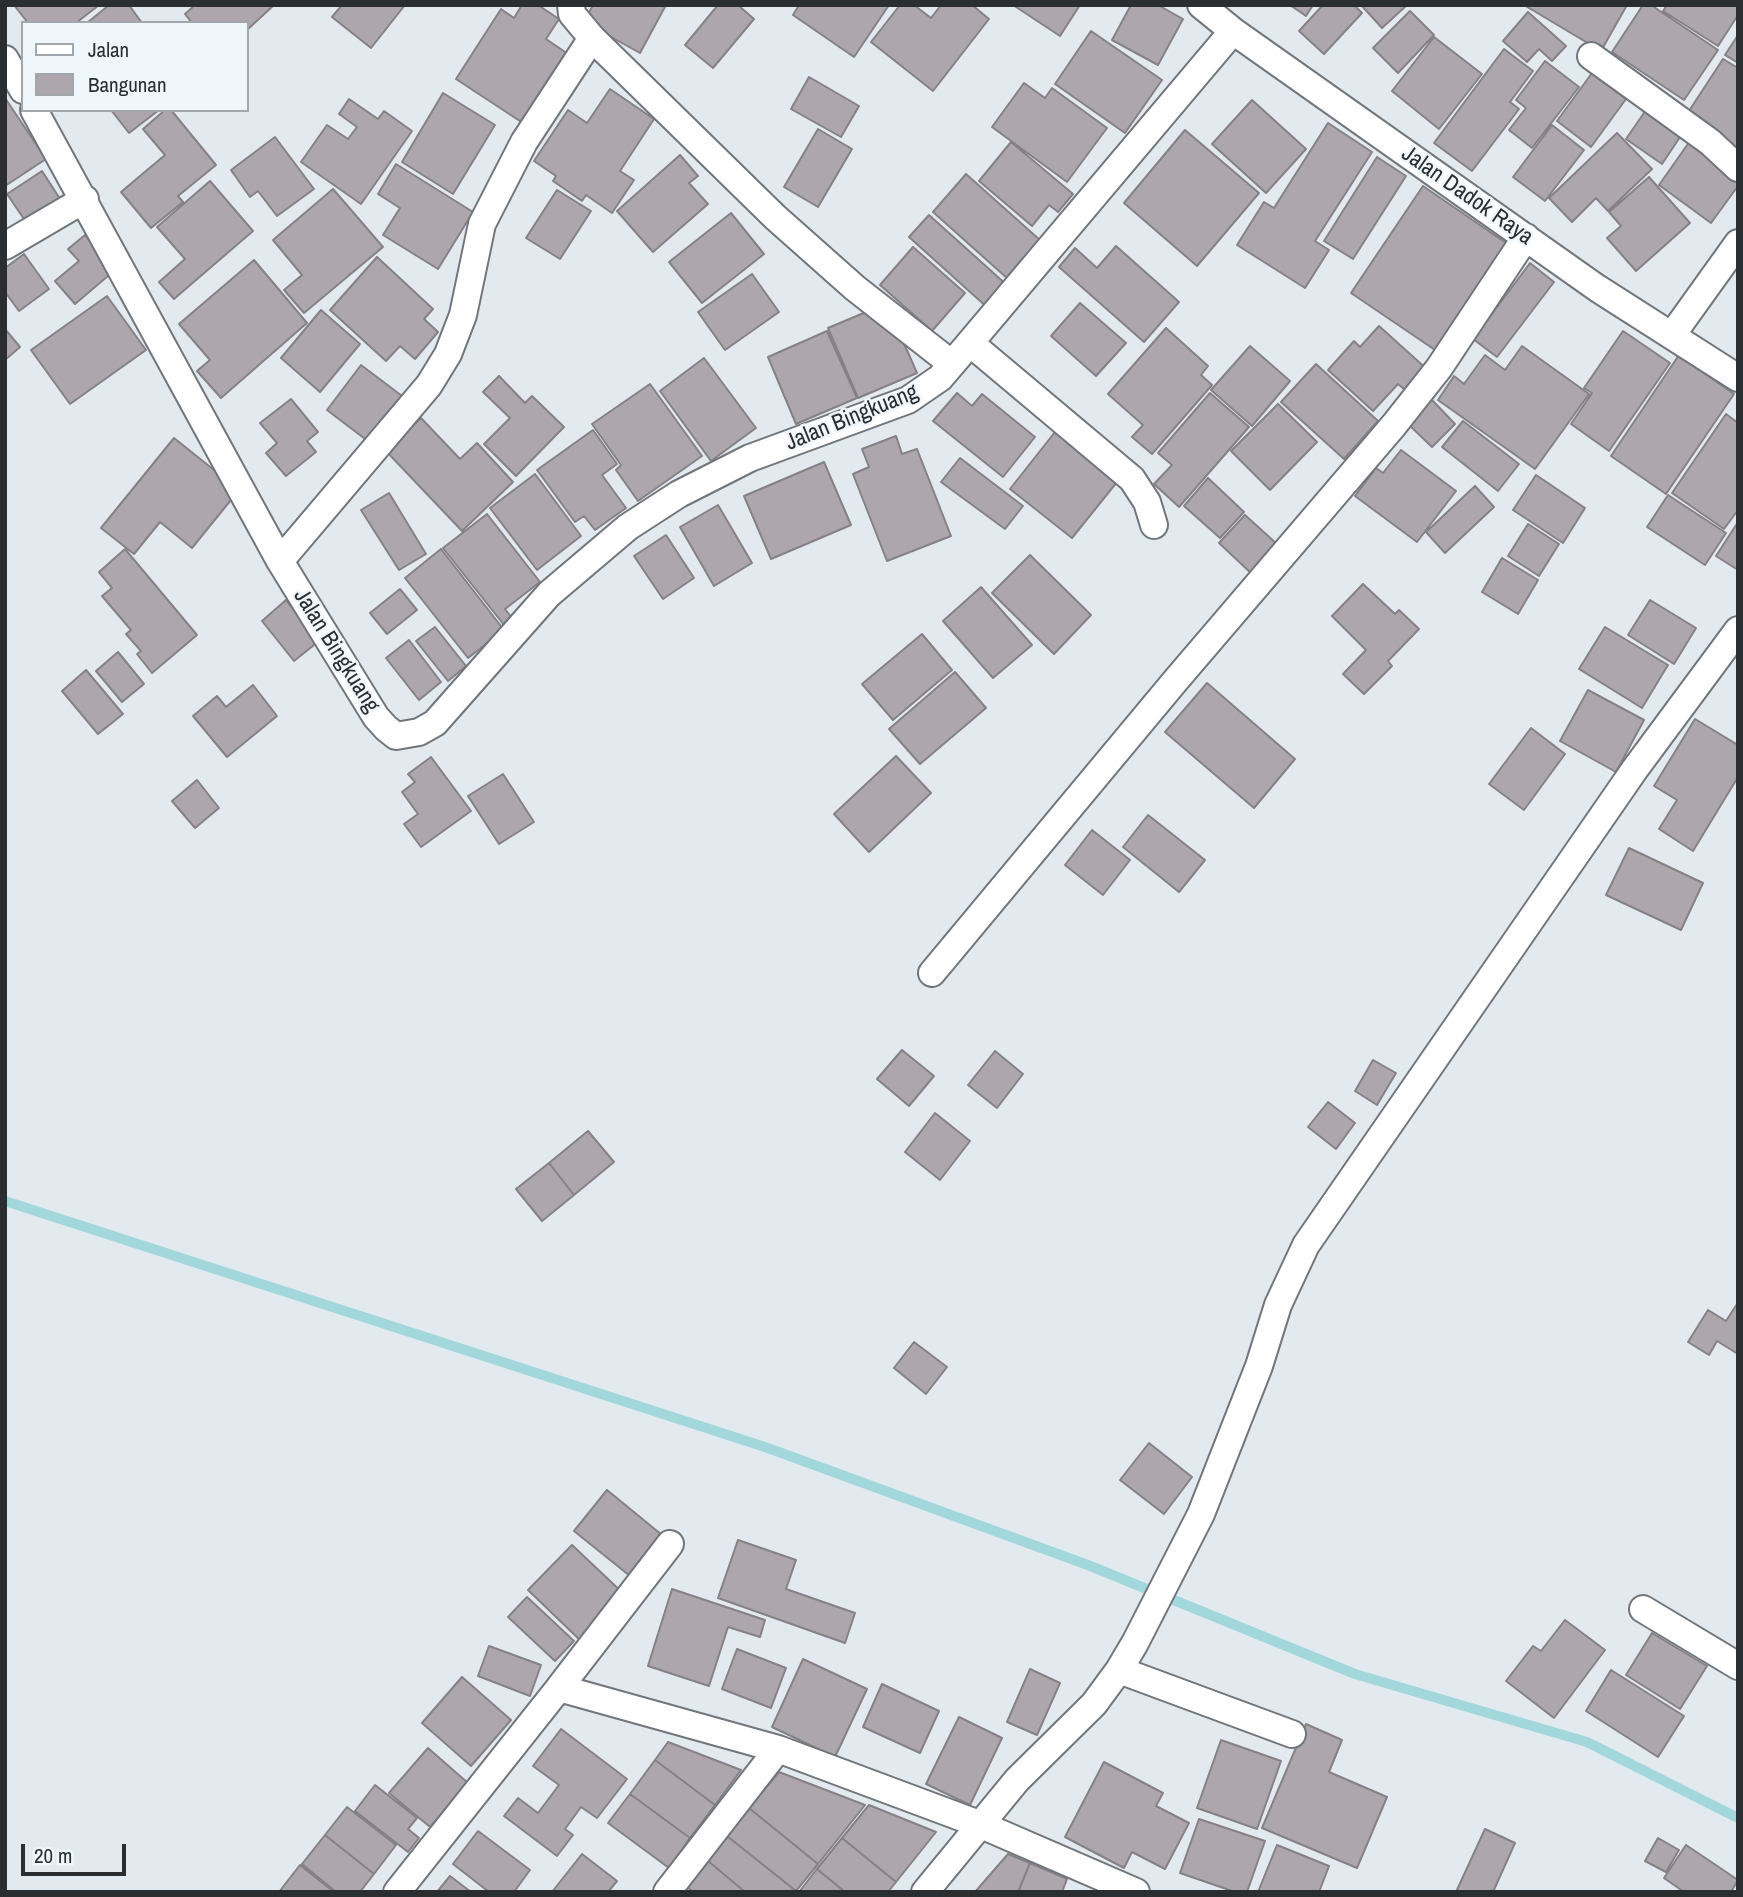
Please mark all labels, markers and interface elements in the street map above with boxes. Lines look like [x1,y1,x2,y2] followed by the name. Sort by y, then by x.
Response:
[21,21,248,112] legend
[88,35,129,64] text: Jalan
[88,70,167,99] text: Bangunan
[1396,141,1538,251] street label: Jalan Dadok Raya
[782,379,922,457] street label: Jalan Bingkuang
[287,584,385,718] street label: Jalan Bingkuang
[24,1830,130,1874] scale bar
[34,1841,72,1870] text: 20 m

